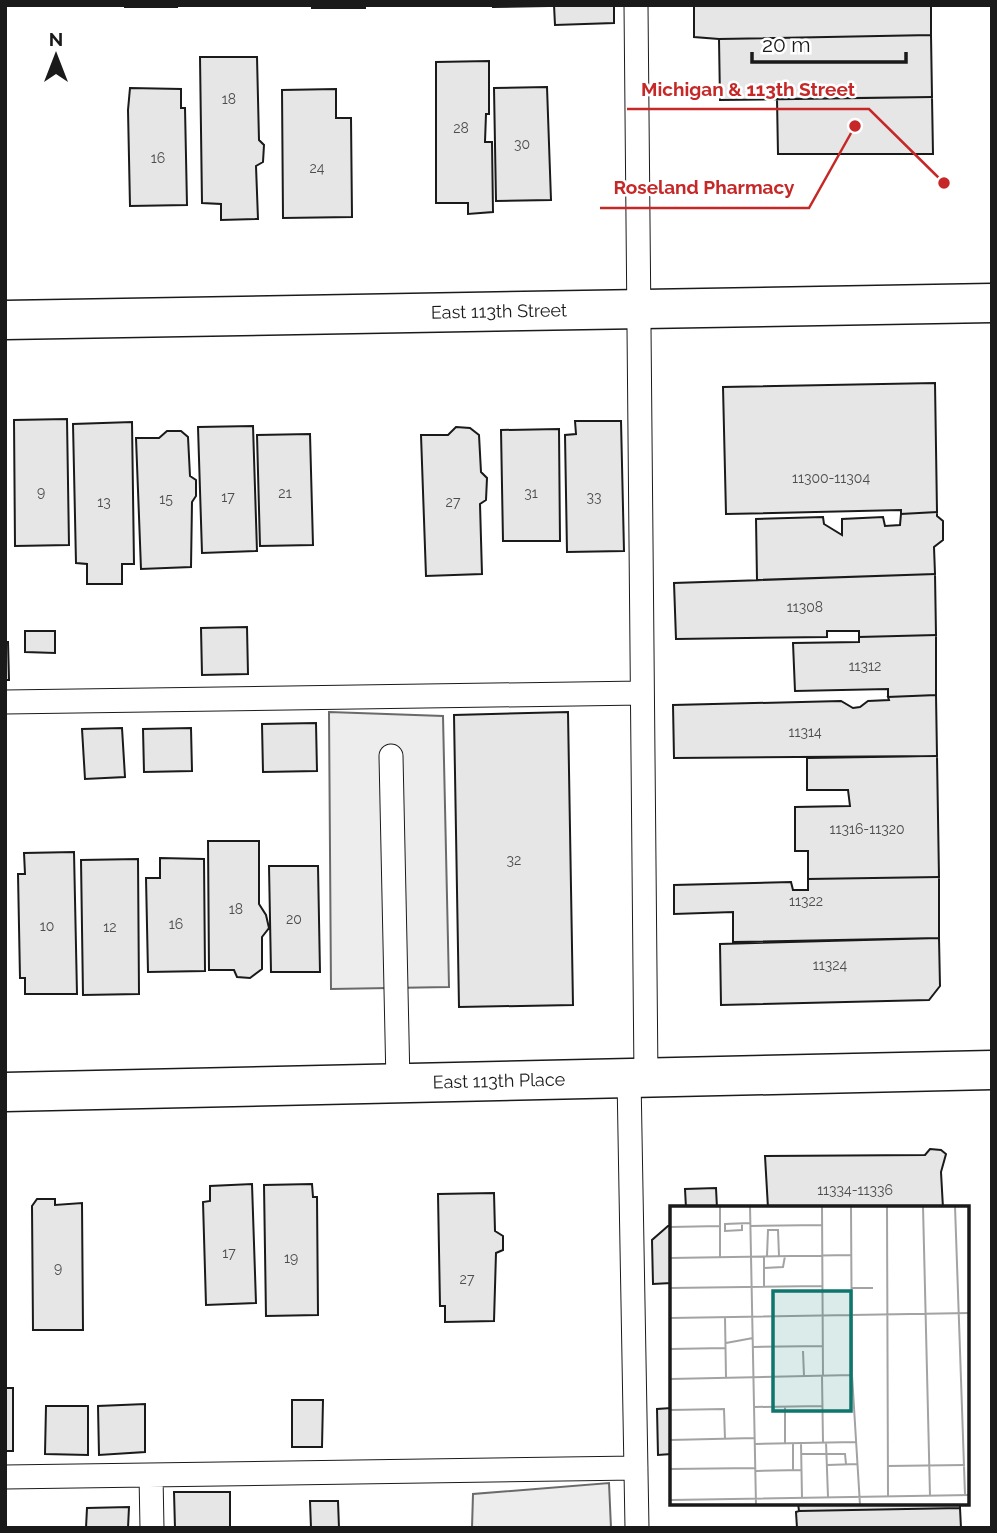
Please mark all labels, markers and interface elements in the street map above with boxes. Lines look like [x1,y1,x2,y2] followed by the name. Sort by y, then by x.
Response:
[21,21,91,91] north arrow
[752,21,906,65] scale bar
[49,28,63,50] text: N
[762,32,810,57] text: 20 m
[627,69,869,109] callout: Michigan & 113th Street
[641,78,856,100] text: Michigan & 113th Street
[222,91,236,107] house number: 18
[453,120,469,136] house number: 28
[514,136,530,152] house number: 30
[151,150,165,166] house number: 16
[310,160,325,176] house number: 24
[600,168,809,208] callout: Roseland Pharmacy
[614,176,795,198] text: Roseland Pharmacy
[431,299,567,323] street label: East 113th Street
[792,470,870,486] house number: 11300-11304
[37,484,45,500] house number: 9
[278,485,292,501] house number: 21
[524,485,538,501] house number: 31
[221,489,235,505] house number: 17
[587,489,601,505] house number: 33
[159,491,173,507] house number: 15
[97,494,111,510] house number: 13
[446,494,461,510] house number: 27
[787,599,823,615] house number: 11308
[849,658,881,674] house number: 11312
[788,724,822,740] house number: 11314
[829,821,905,837] house number: 11316-11320
[507,852,521,868] house number: 32
[789,893,823,909] house number: 11322
[229,901,243,917] house number: 18
[286,911,302,927] house number: 20
[169,916,183,932] house number: 16
[40,918,54,934] house number: 10
[103,919,117,935] house number: 12
[813,957,848,973] house number: 11324
[432,1069,566,1092] street label: East 113th Place
[817,1182,893,1198] house number: 11334-11336
[670,1206,969,1505] inset map
[222,1245,236,1261] house number: 17
[284,1250,298,1266] house number: 19
[54,1260,62,1276] house number: 9
[460,1271,475,1287] house number: 27

